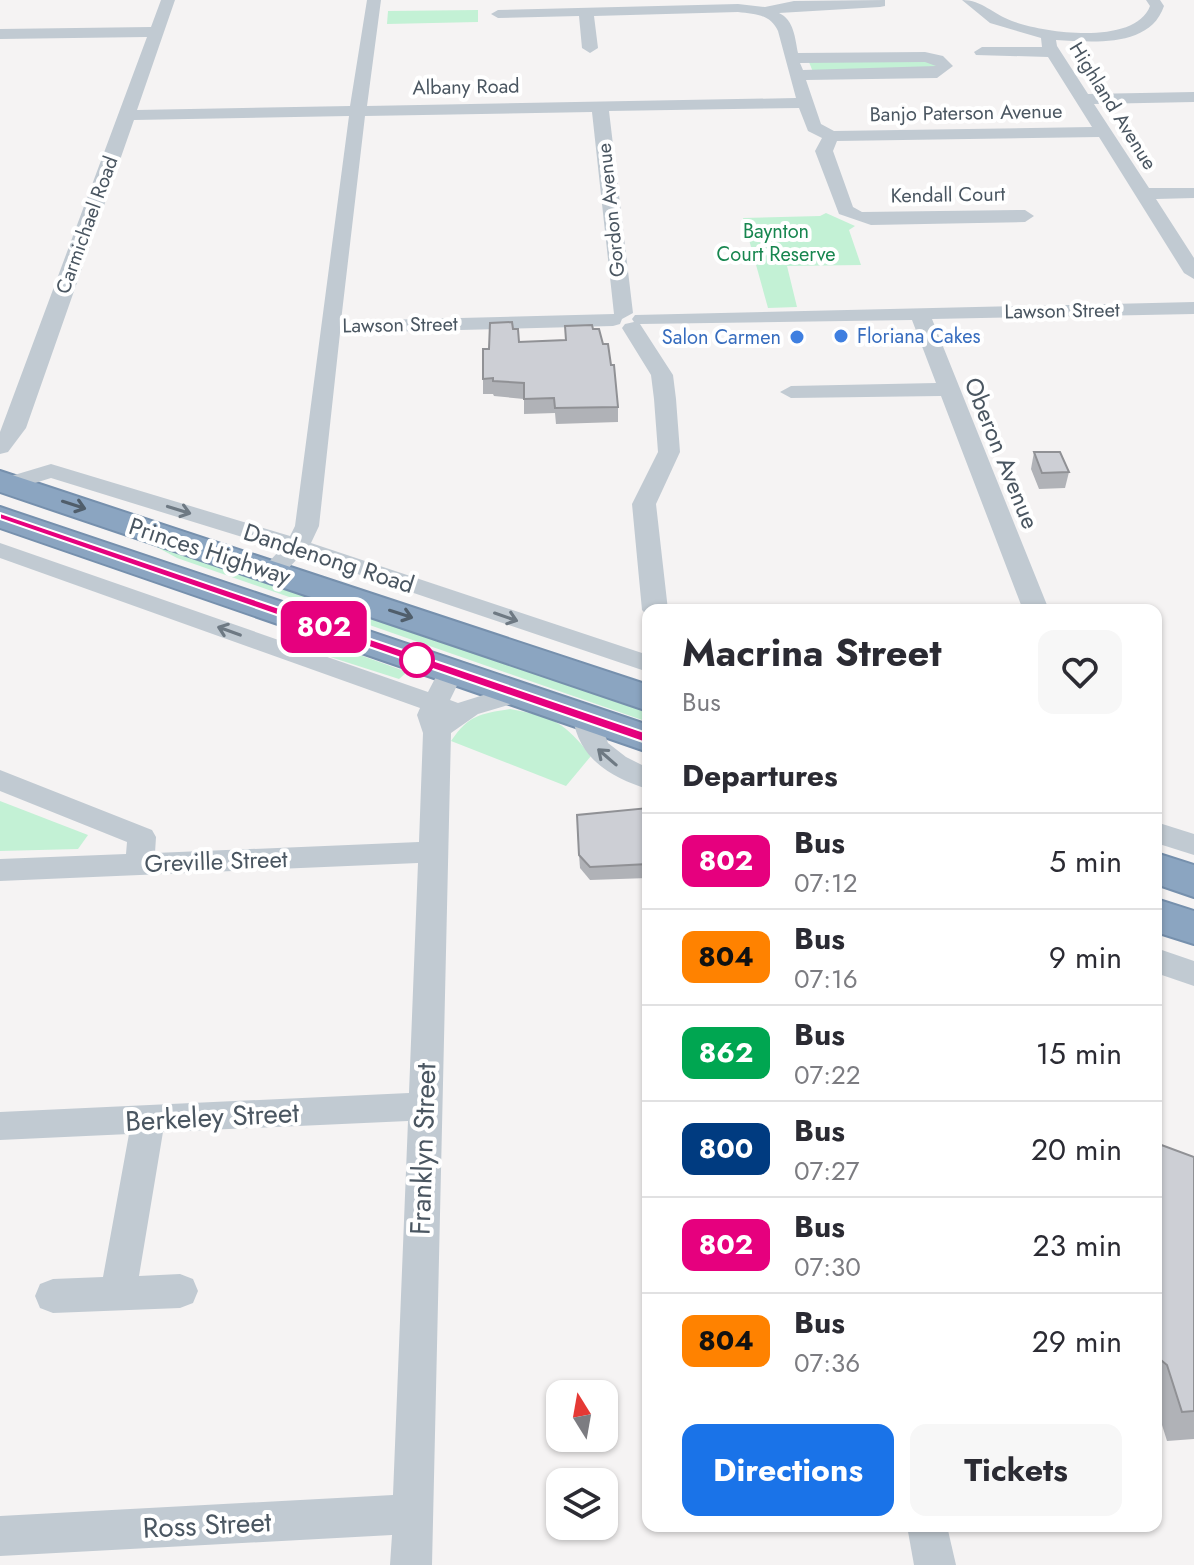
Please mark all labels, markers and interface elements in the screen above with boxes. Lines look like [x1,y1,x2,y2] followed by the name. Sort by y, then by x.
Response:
[1062,36,1164,176] street label: Highland Avenue
[412,72,520,102] street label: Albany Road
[869,97,1063,129] street label: Banjo Paterson Avenue
[590,142,632,278] street label: Gordon Avenue
[49,152,125,298] street label: Carmichael Road
[891,179,1006,210] street label: Kendall Court
[717,217,835,269] park label: Baynton Court Reserve
[1004,295,1120,327] street label: Lawson Street
[342,309,458,341] street label: Lawson Street
[857,322,981,351] place label: Floriana Cakes
[662,323,781,352] place label: Salon Carmen
[832,327,850,345] marker: Floriana Cakes
[788,328,806,346] marker: Salon Carmen
[956,372,1048,534] street label: Oberon Avenue
[61,499,86,514] one-way arrow
[166,503,192,518] one-way arrow
[125,508,296,594] street label: Princes Highway
[239,514,419,602] street label: Dandenong Road
[278,601,370,653] line badge: 802
[297,606,351,647] text: 802
[388,607,413,622] one-way arrow
[494,611,519,626] one-way arrow
[217,623,242,637] one-way arrow
[682,625,941,680] text: Macrina Street
[1038,630,1122,714] button: heart
[400,643,434,677] unlabelled marker
[682,683,721,721] text: Bus
[598,748,618,766] one-way arrow
[682,754,838,797] text: Departures
[794,821,845,864] text: Bus
[699,840,753,881] text: 802
[1049,840,1122,883] text: 5 min
[144,841,288,881] street label: Greville Street
[794,864,858,902] text: 07:12
[794,917,845,960] text: Bus
[698,936,754,977] text: 804
[1049,936,1122,979] text: 9 min
[794,960,858,998] text: 07:16
[794,1013,845,1056] text: Bus
[699,1032,753,1073] text: 862
[1036,1032,1122,1075] text: 15 min
[794,1056,861,1094] text: 07:22
[400,1062,447,1236] street label: Franklyn Street
[124,1092,300,1142] street label: Berkeley Street
[794,1109,845,1152] text: Bus
[699,1128,753,1169] text: 800
[1031,1128,1122,1171] text: 20 min
[794,1152,860,1190] text: 07:27
[794,1205,845,1248] text: Bus
[699,1224,753,1265] text: 802
[1033,1224,1122,1267] text: 23 min
[794,1248,861,1286] text: 07:30
[794,1301,845,1344] text: Bus
[698,1320,754,1361] text: 804
[1032,1320,1122,1363] text: 29 min
[794,1344,860,1382] text: 07:36
[546,1380,618,1452] north arrow
[546,1380,618,1540] map controls
[682,1424,894,1516] button: Directions
[910,1424,1122,1516] button: Tickets
[546,1468,618,1540] button: layers
[142,1501,273,1549] street label: Ross Street

